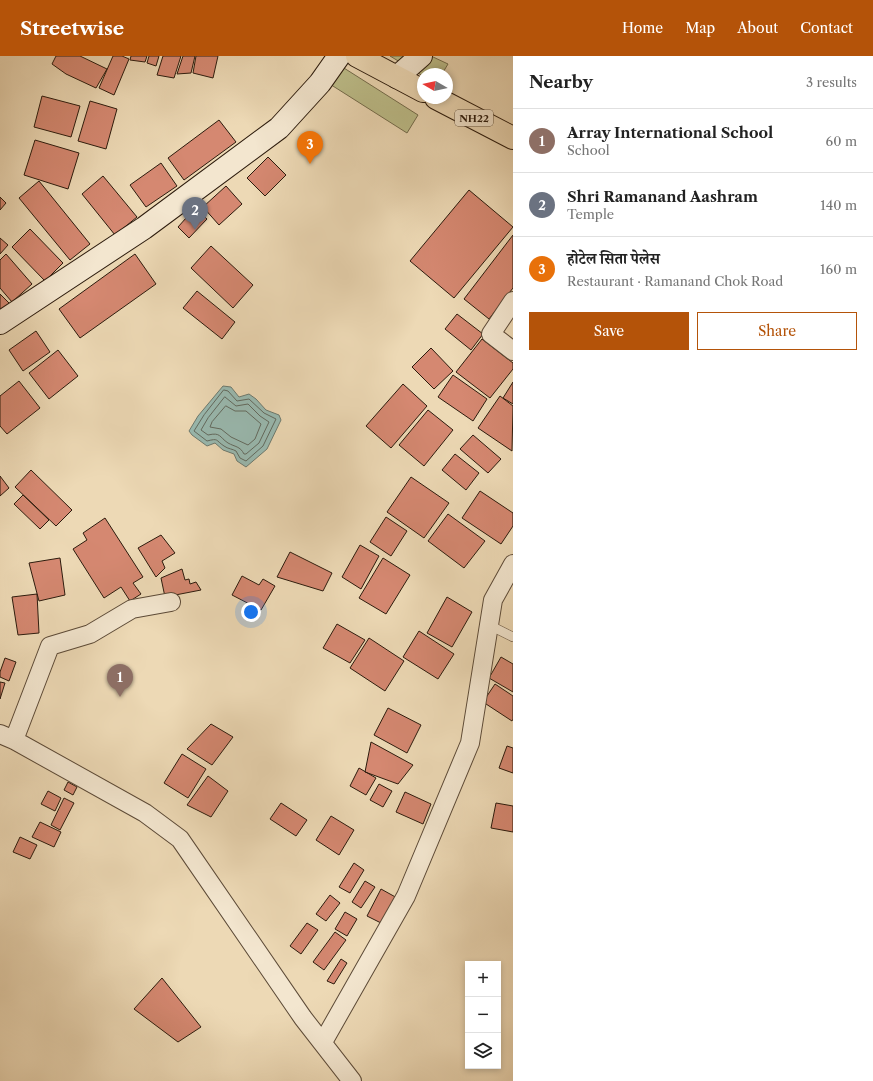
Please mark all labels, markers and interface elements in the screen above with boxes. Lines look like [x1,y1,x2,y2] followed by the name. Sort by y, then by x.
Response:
[20,17,124,40] text: Streetwise
[622,19,663,37] text: Home
[685,19,715,37] text: Map
[737,19,778,37] text: About
[800,19,853,37] text: Contact
[417,68,453,104] north arrow
[529,72,593,92] text: Nearby
[806,74,857,90] text: 3 results
[455,110,493,126] road number: NH22
[567,123,773,142] text: Array International School
[297,131,323,164] pin: 3
[539,133,545,149] text: 1
[826,133,857,149] text: 60 m
[567,142,610,158] text: School
[567,187,758,206] text: Shri Ramanand Aashram
[182,197,208,230] pin: 2
[538,197,546,213] text: 2
[820,197,857,213] text: 140 m
[567,206,614,222] text: Temple
[567,249,660,268] text: होटेल सिता पेलेस
[538,261,546,277] text: 3
[820,261,857,277] text: 160 m
[567,273,783,289] text: Restaurant · Ramanand Chok Road
[529,312,689,350] button: Save
[697,312,857,350] button: Share
[241,602,261,622] your location
[107,664,133,697] pin: 1
[465,961,501,1069] map controls
[465,961,501,997] button: +
[465,997,501,1033] button: −
[465,1033,501,1069] button: layers

